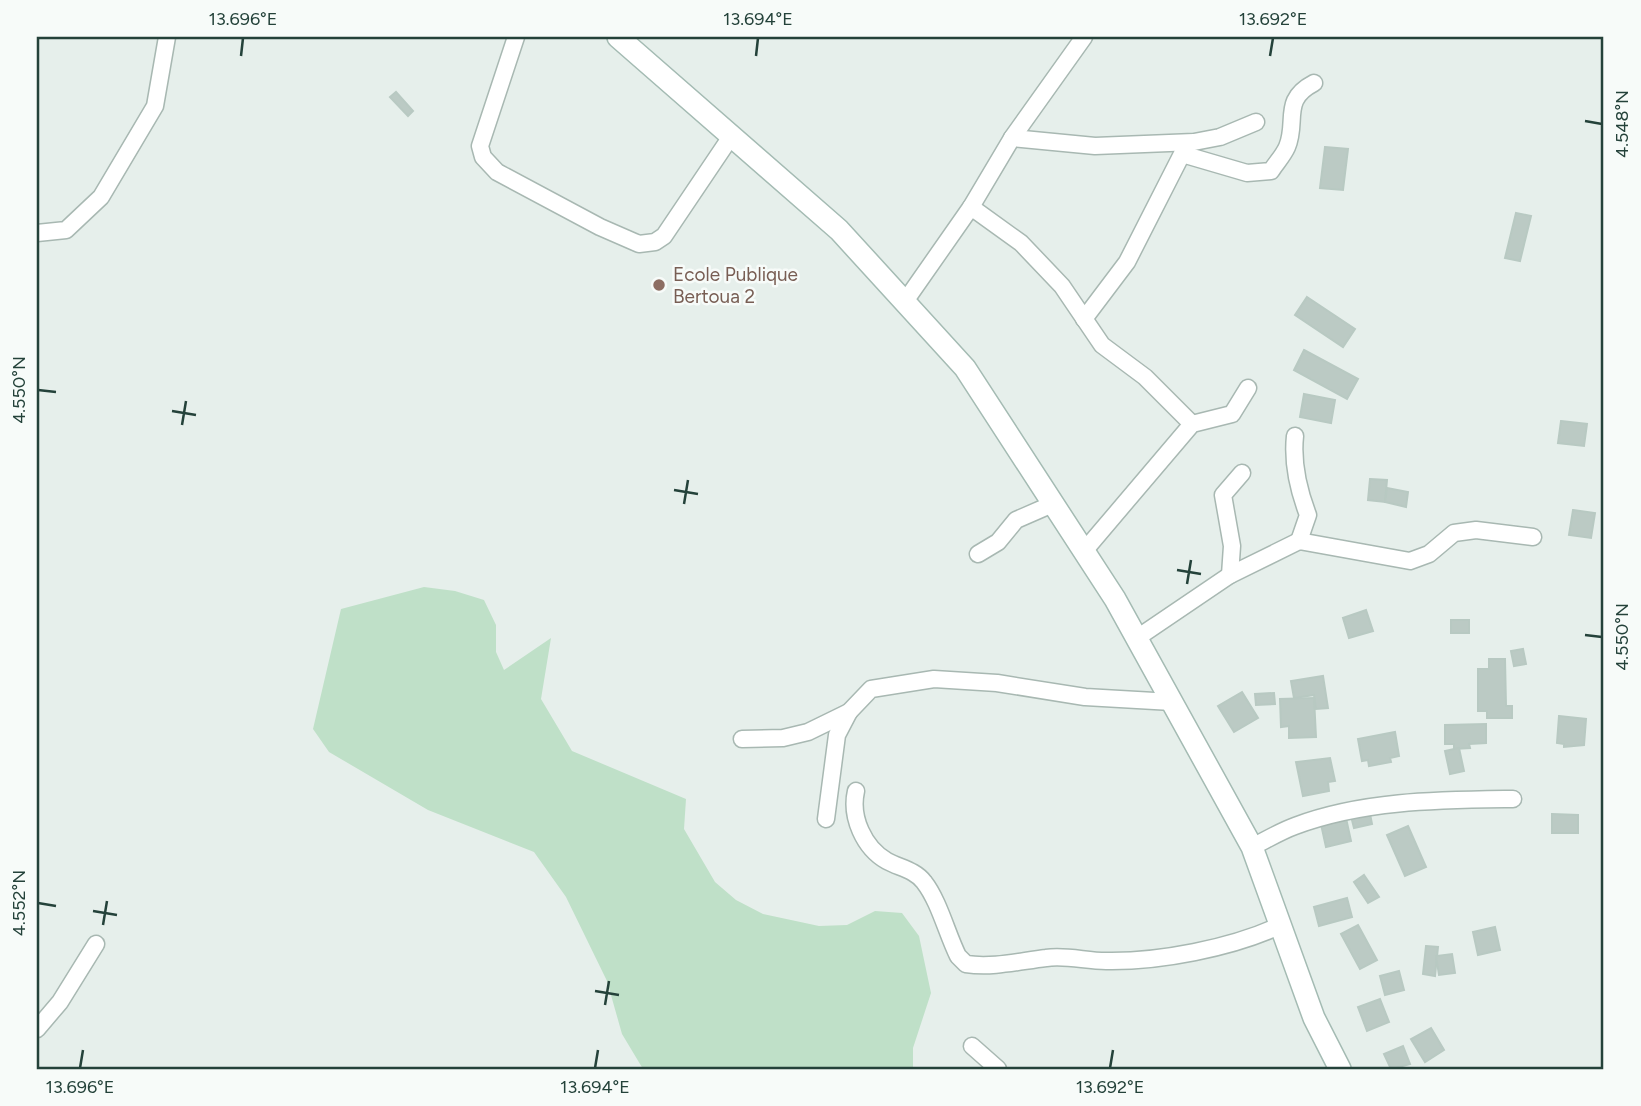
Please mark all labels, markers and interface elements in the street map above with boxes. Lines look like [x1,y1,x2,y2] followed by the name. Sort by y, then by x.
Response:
[209,8,277,30] text: 13.696°E
[723,8,793,30] text: 13.694°E
[1239,8,1307,30] text: 13.692°E
[1611,90,1633,158] text: 4.548°N
[673,263,798,308] place label: Ecole Publique Bertoua 2
[651,277,667,293] marker: Ecole Publique Bertoua 2
[8,356,30,424] text: 4.550°N
[1611,603,1633,671] text: 4.550°N
[8,870,30,936] text: 4.552°N
[46,1076,114,1098] text: 13.696°E
[560,1076,630,1098] text: 13.694°E
[1076,1076,1144,1098] text: 13.692°E

